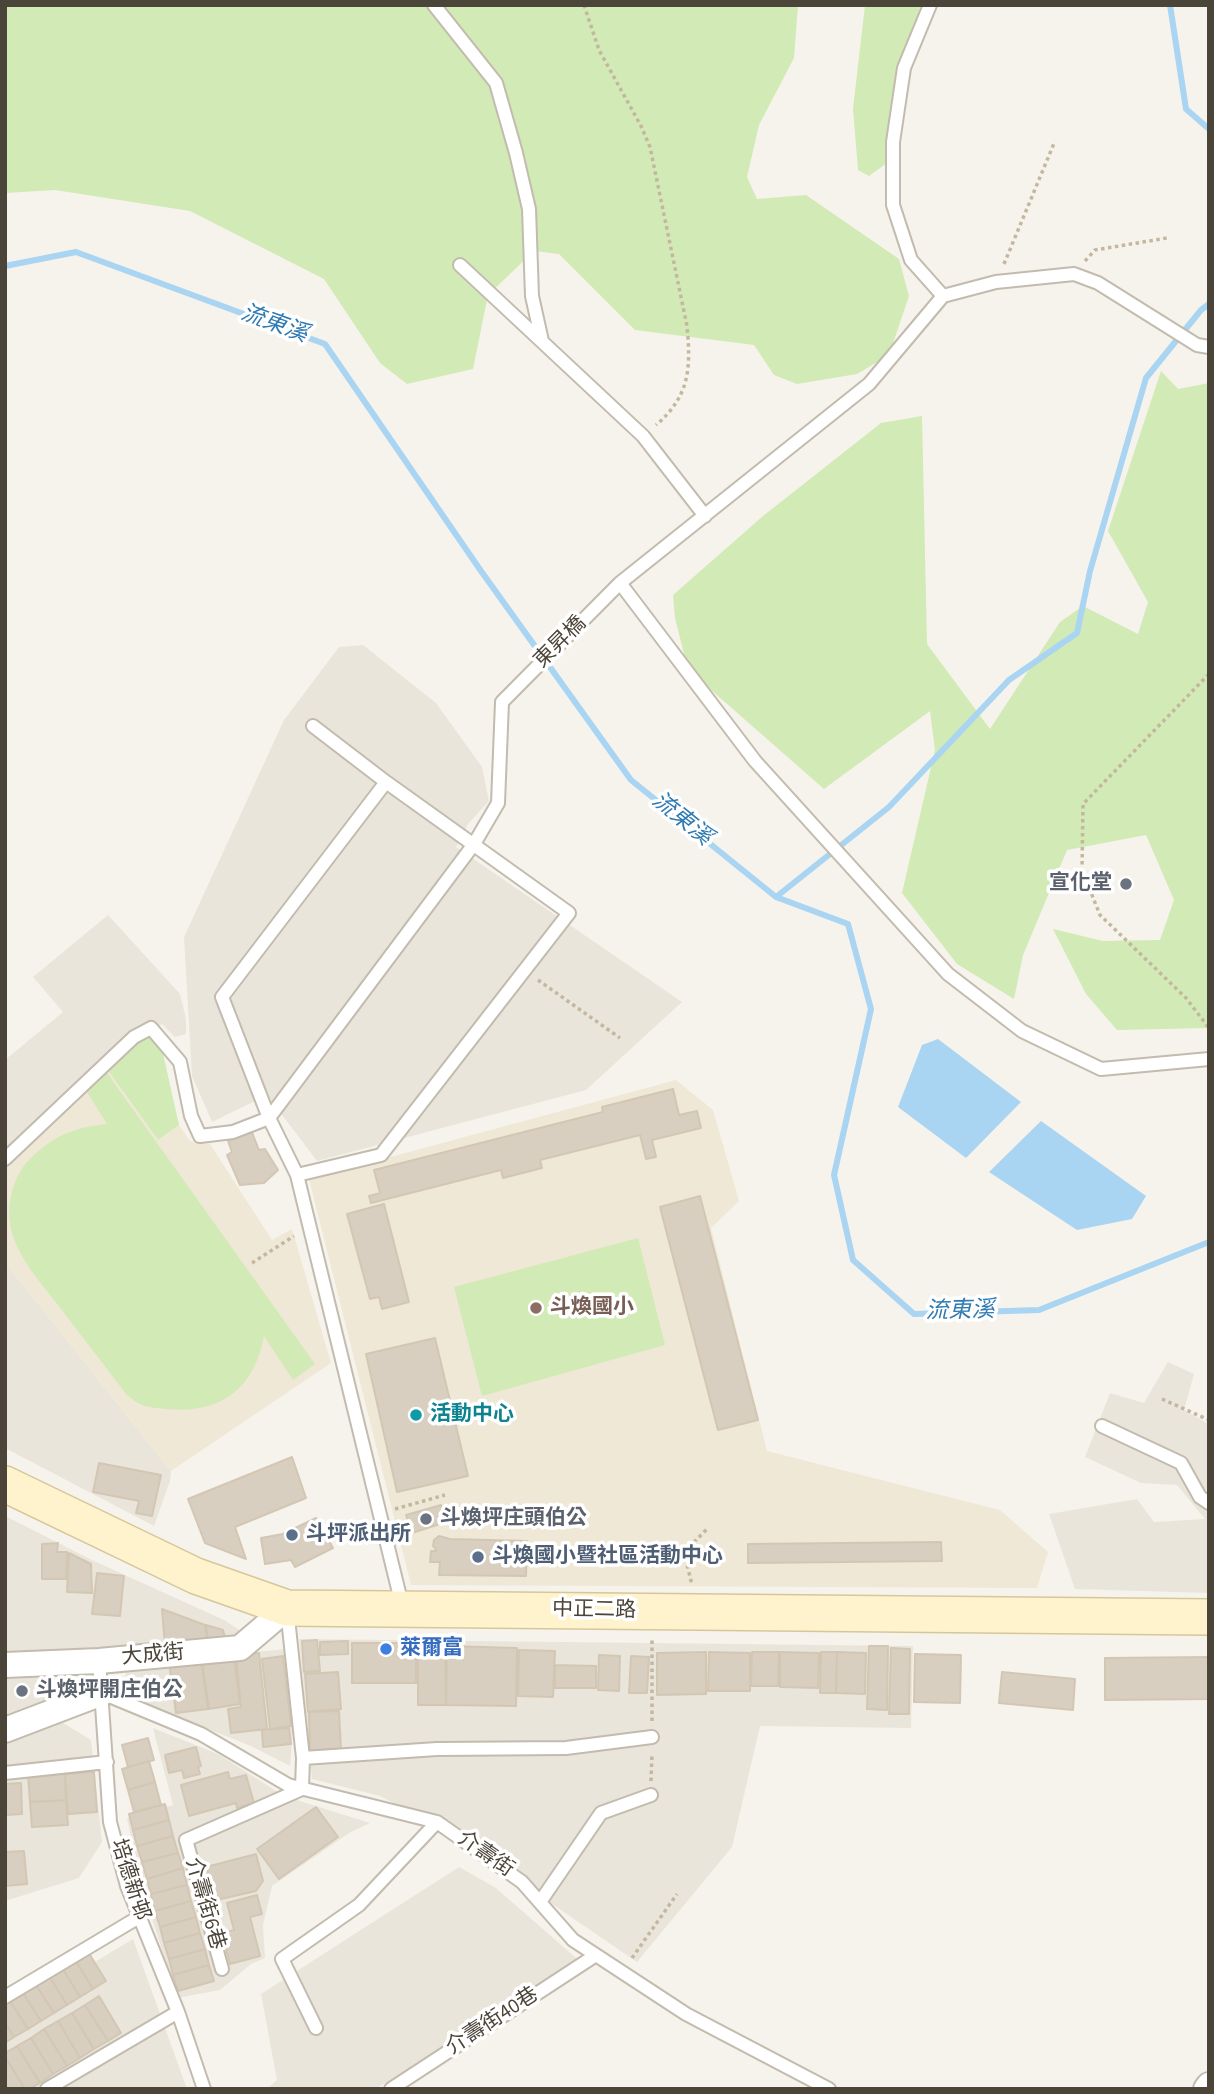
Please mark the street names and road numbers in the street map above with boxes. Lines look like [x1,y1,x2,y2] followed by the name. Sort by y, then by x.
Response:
[530,612,592,674] street label: 東昇橋
[552,1598,636,1624] street label: 中正二路
[121,1641,185,1671] street label: 大成街
[452,1827,518,1883] street label: 介壽街
[104,1836,154,1924] street label: 培德新邨
[179,1855,229,1953] street label: 介壽街6巷
[442,1983,544,2061] street label: 介壽街40巷

